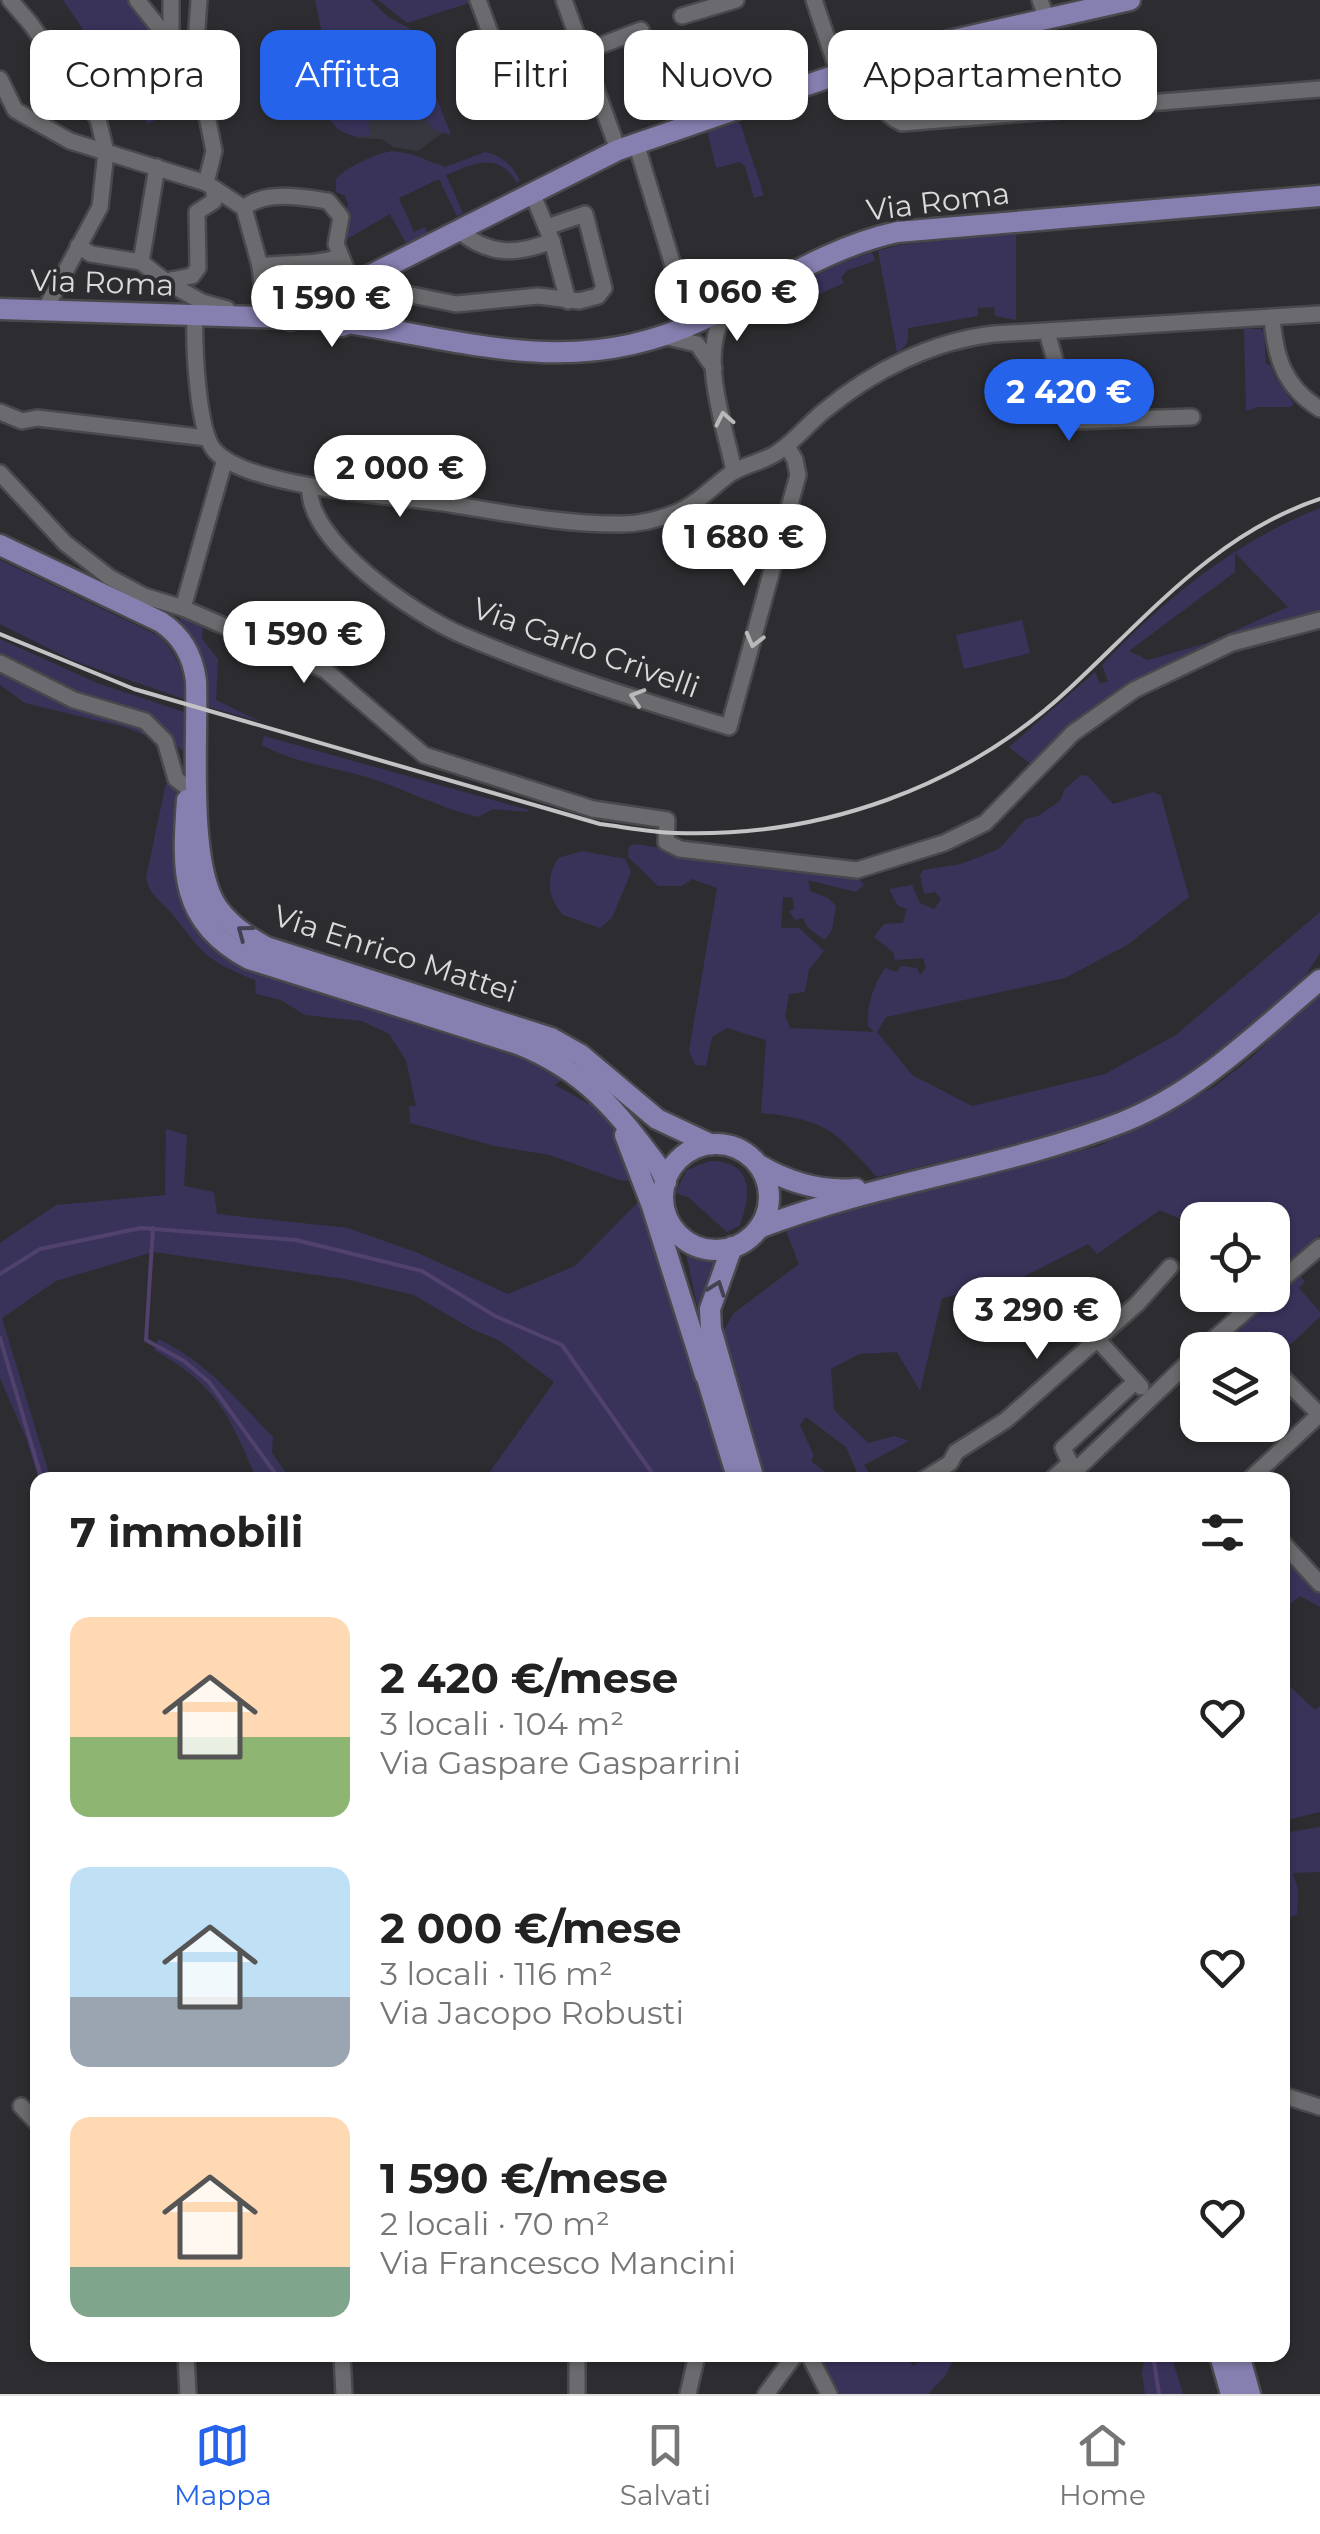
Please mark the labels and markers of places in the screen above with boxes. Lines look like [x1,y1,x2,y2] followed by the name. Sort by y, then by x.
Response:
[645,259,829,344] pin: 1 060 €
[240,265,424,350] pin: 1 590 €
[977,359,1161,444] pin: 2 420 €
[308,435,492,520] pin: 2 000 €
[652,504,836,589] pin: 1 680 €
[212,601,396,686] pin: 1 590 €
[945,1277,1129,1362] pin: 3 290 €

